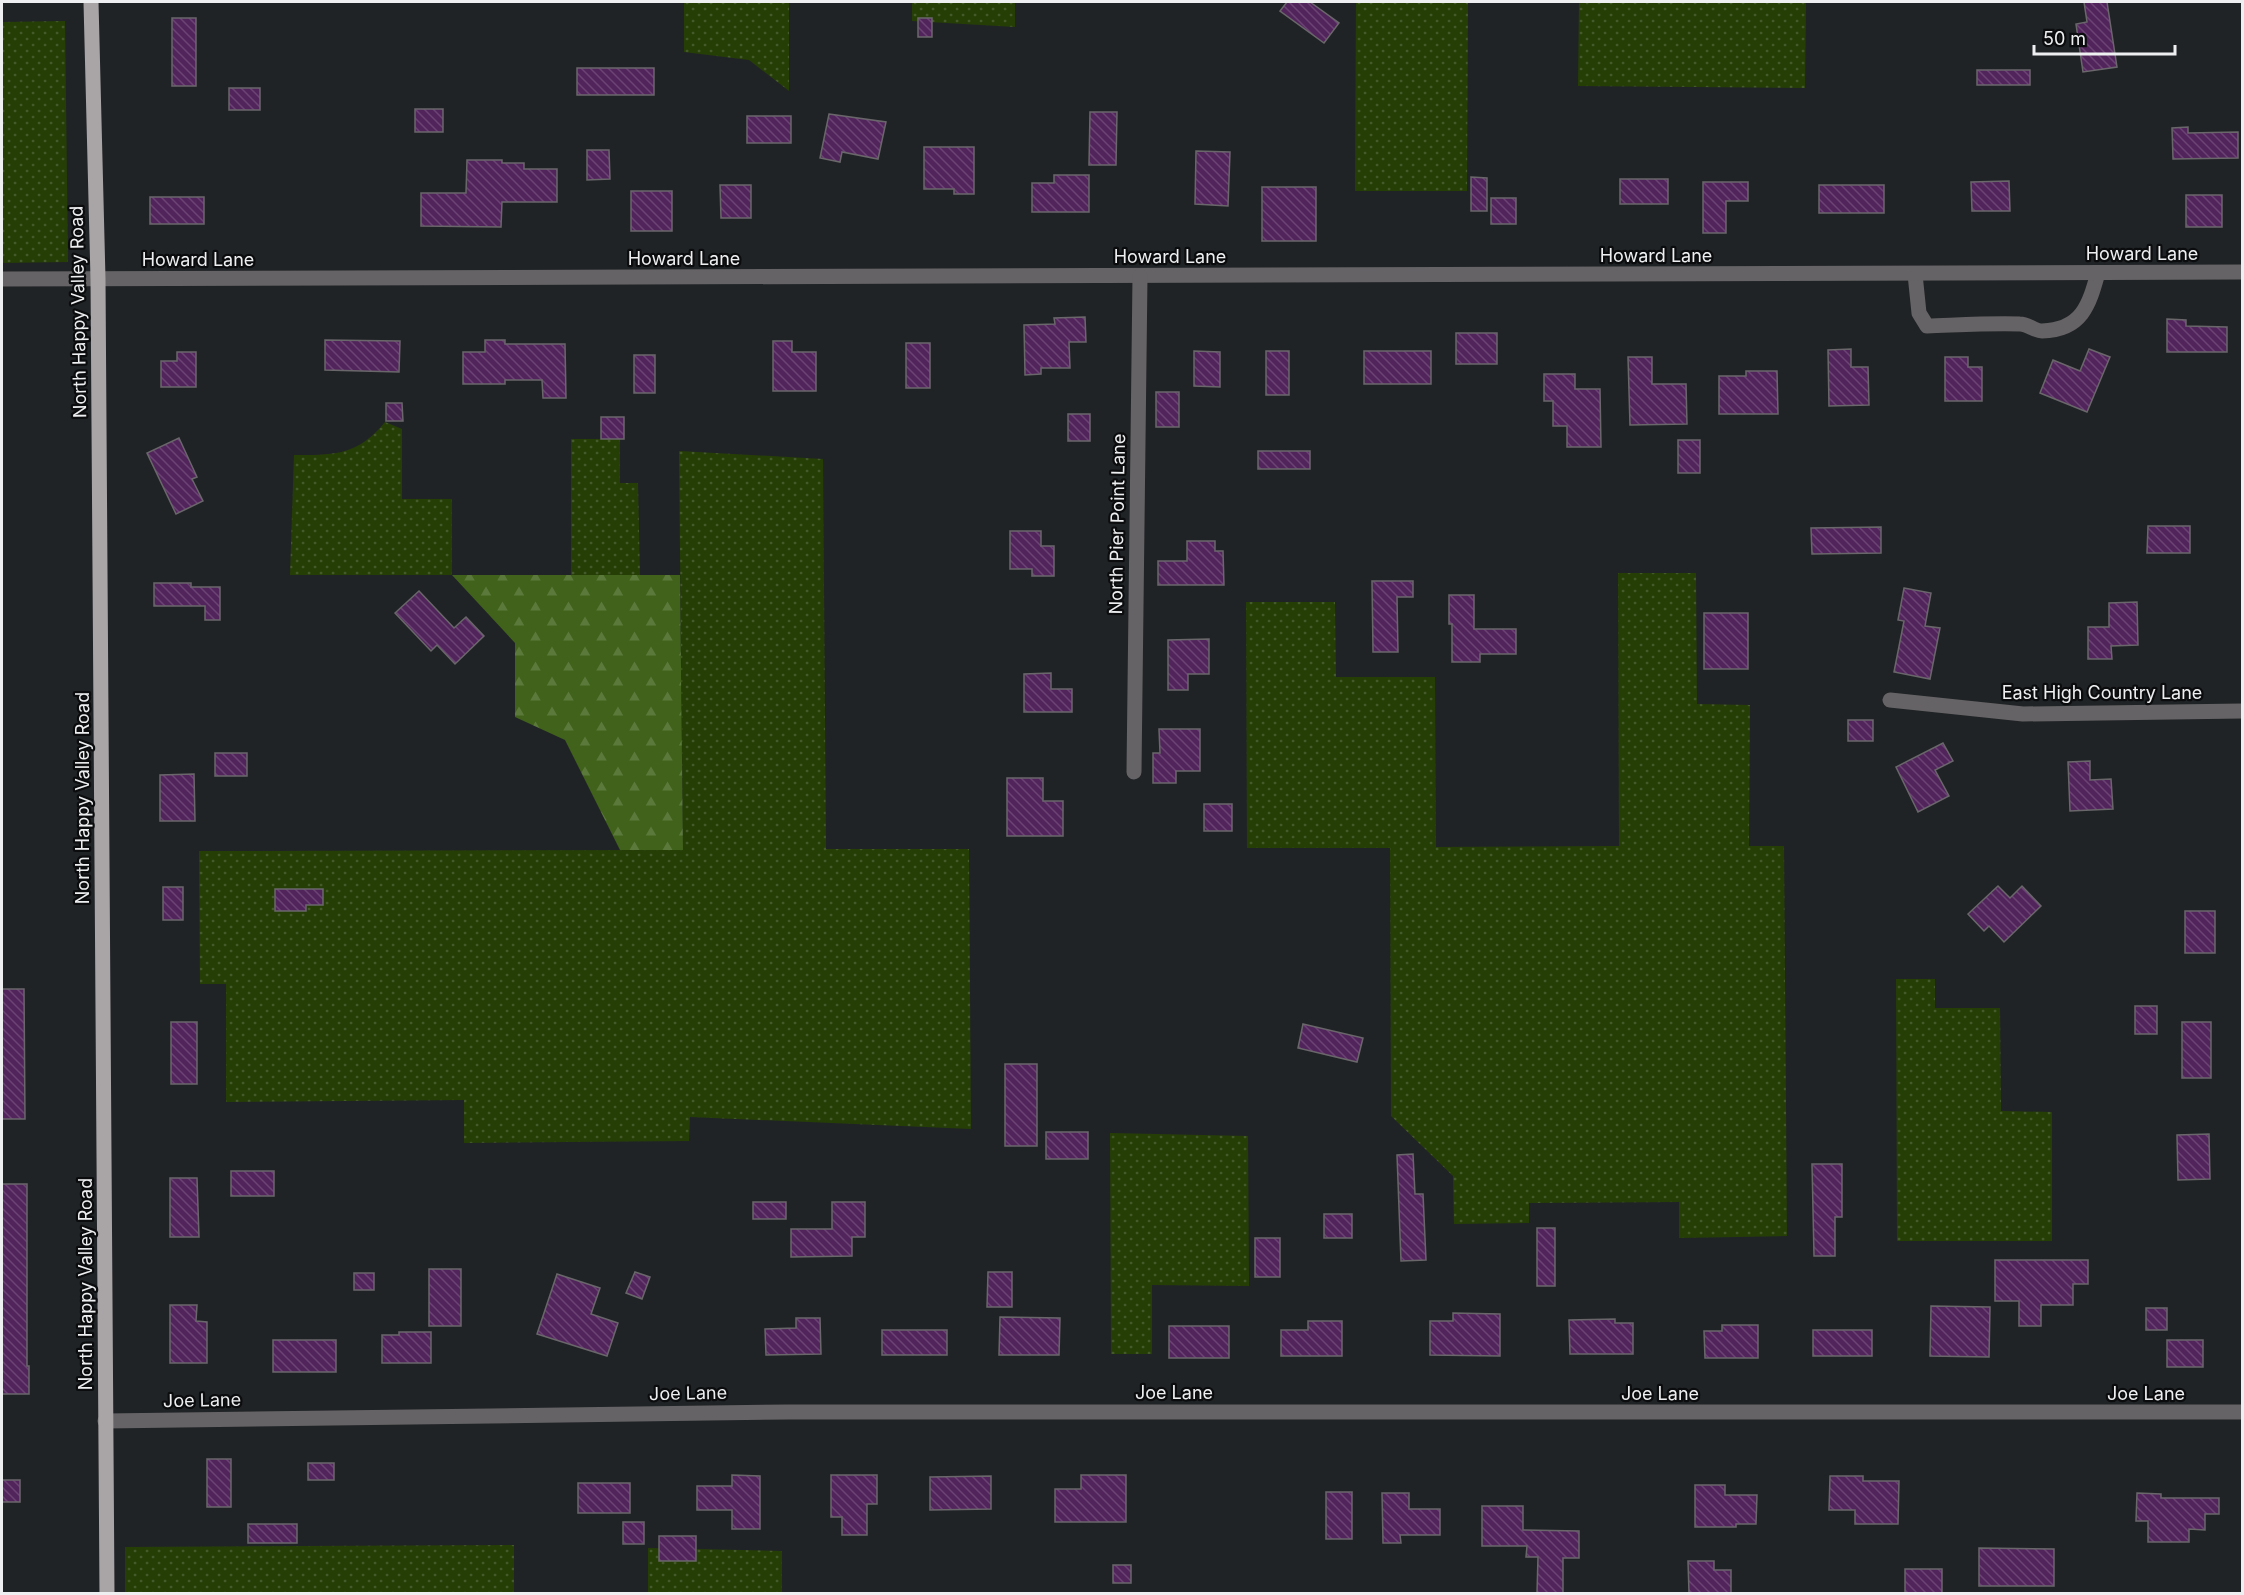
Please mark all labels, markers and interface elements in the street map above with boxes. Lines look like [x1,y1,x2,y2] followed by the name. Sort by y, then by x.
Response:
[2034,18,2175,56] scale bar
[2043,28,2086,49] text: 50 m
[66,206,90,418] street label: North Happy Valley Road
[2086,243,2198,264] street label: Howard Lane
[1600,245,1712,266] street label: Howard Lane
[1114,246,1226,267] street label: Howard Lane
[628,248,740,269] street label: Howard Lane
[142,249,254,270] street label: Howard Lane
[1105,433,1129,615] street label: North Pier Point Lane
[2002,682,2202,703] street label: East High Country Lane
[72,692,93,904] street label: North Happy Valley Road
[75,1178,96,1390] street label: North Happy Valley Road
[649,1382,727,1404] street label: Joe Lane
[1135,1382,1213,1403] street label: Joe Lane
[1621,1383,1699,1404] street label: Joe Lane
[2107,1383,2185,1404] street label: Joe Lane
[163,1389,241,1411] street label: Joe Lane

